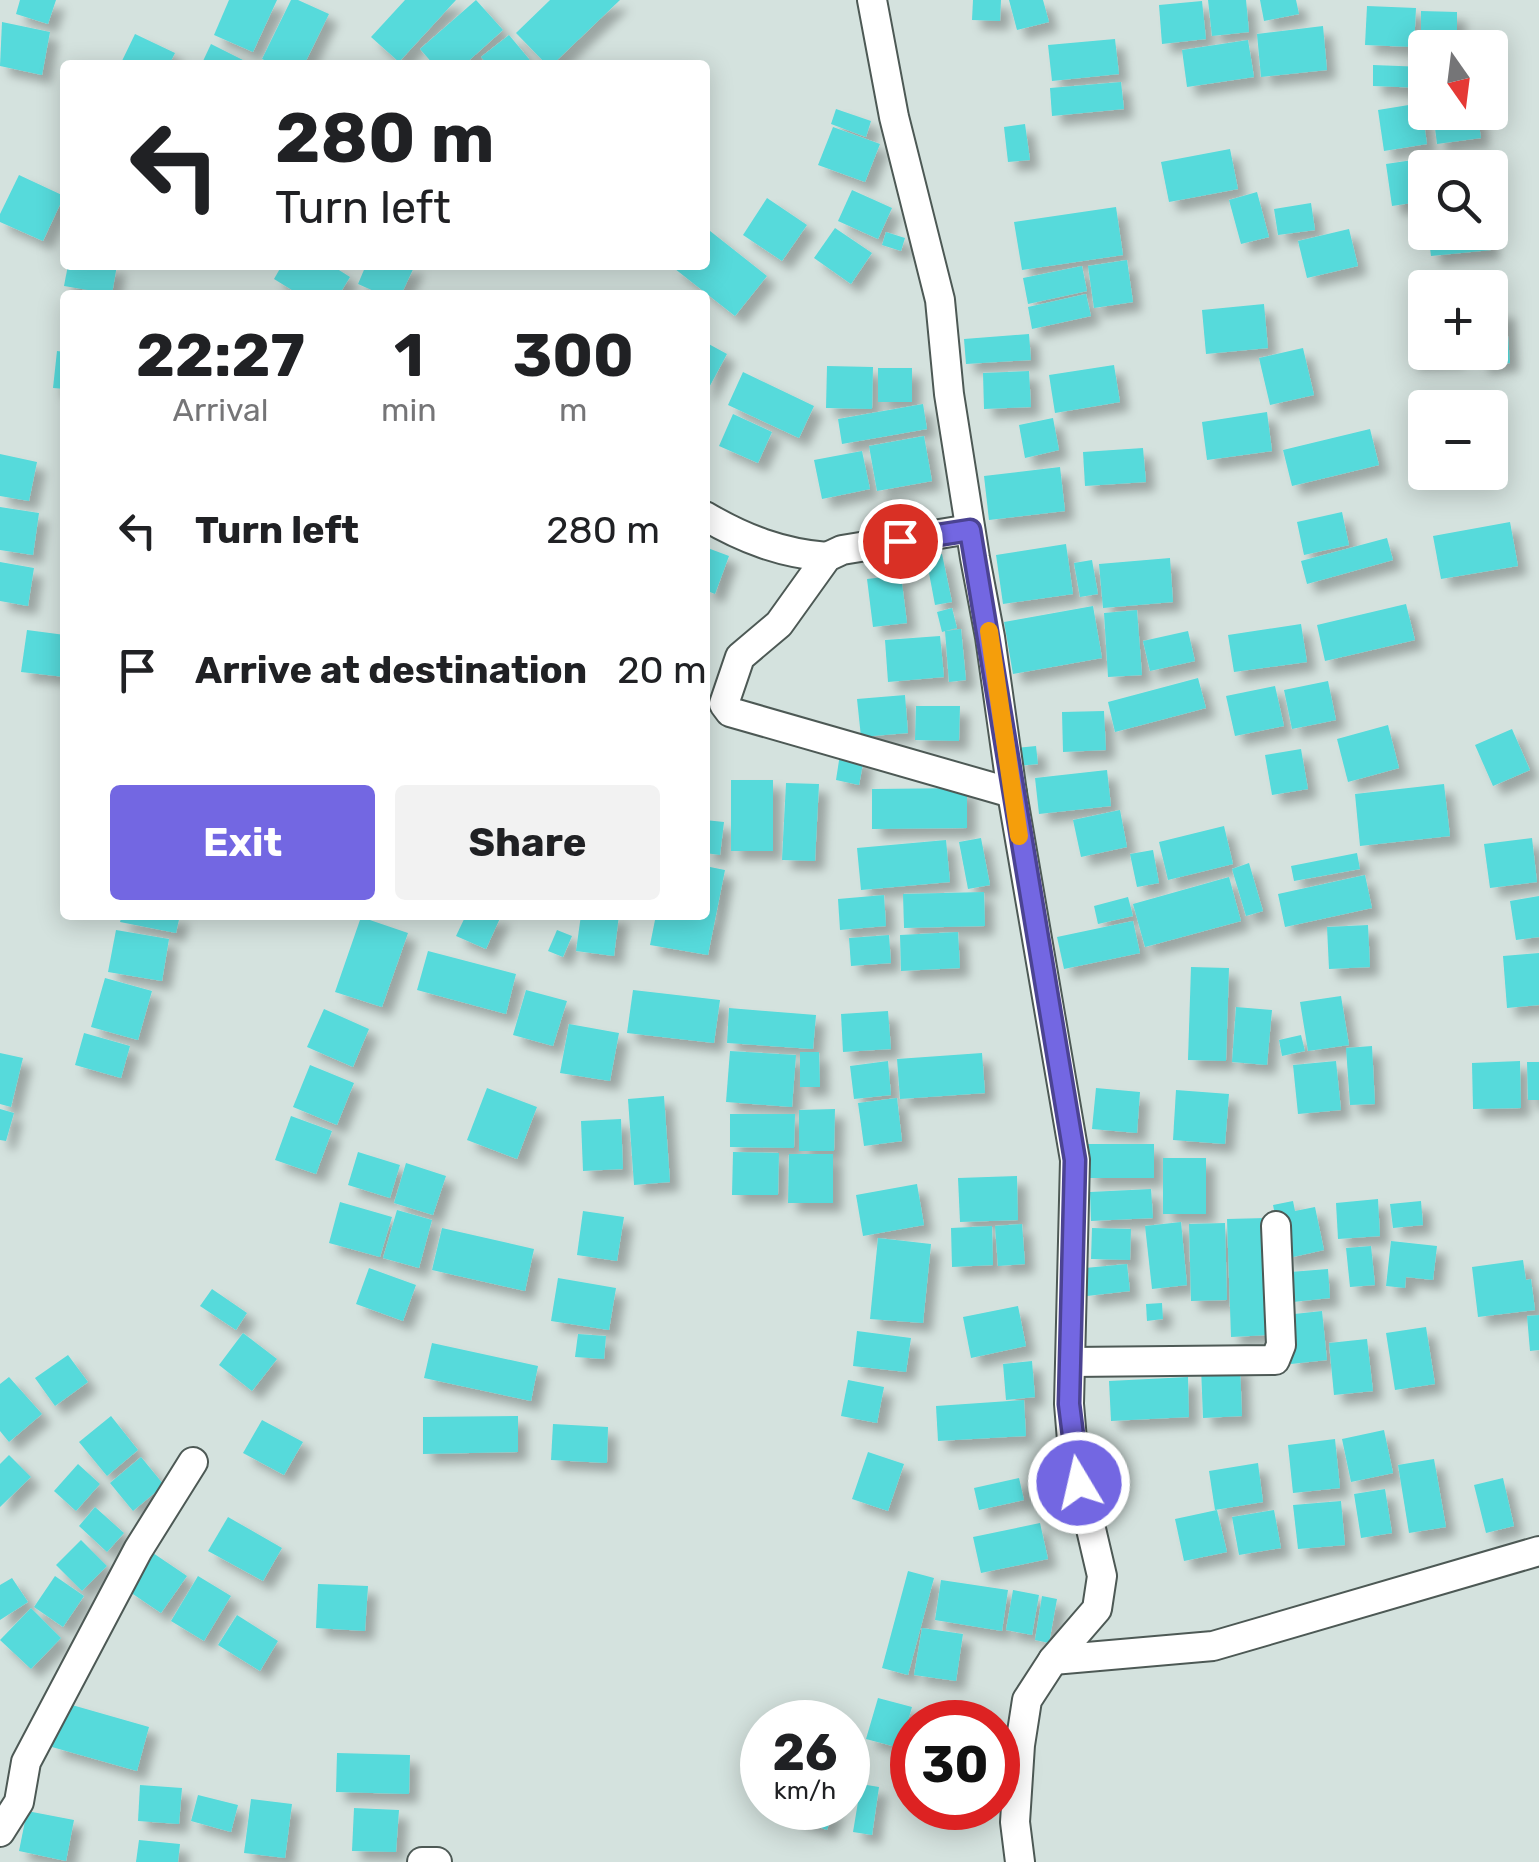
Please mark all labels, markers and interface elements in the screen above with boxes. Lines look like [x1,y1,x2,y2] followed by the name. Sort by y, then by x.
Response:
[1408,30,1508,130] north arrow
[1408,30,1508,490] map controls
[275,97,495,180] text: 280 m
[110,100,240,230] icon: left
[1408,150,1508,250] button: search
[275,181,451,234] text: Turn left
[1408,270,1508,370] button: +
[136,320,305,391] text: 22:27
[394,320,424,391] text: 1
[513,320,634,391] text: 300
[1408,390,1508,490] button: −
[173,391,269,429] text: Arrival
[381,391,437,429] text: min
[559,391,588,429] text: m
[858,499,943,584] pin
[110,503,165,558] icon: left
[195,507,359,553] text: Turn left
[546,507,660,553] text: 280 m
[873,514,928,569] icon: arrive
[110,643,165,698] icon: arrive
[195,647,587,693] text: Arrive at destination
[617,647,707,693] text: 20 m
[110,785,375,900] button: Exit
[395,785,660,900] button: Share
[1027,1431,1131,1535] position arrow
[890,1700,1020,1830] speed limit sign: 30
[772,1723,838,1783] text: 26
[774,1776,836,1805] text: km/h

